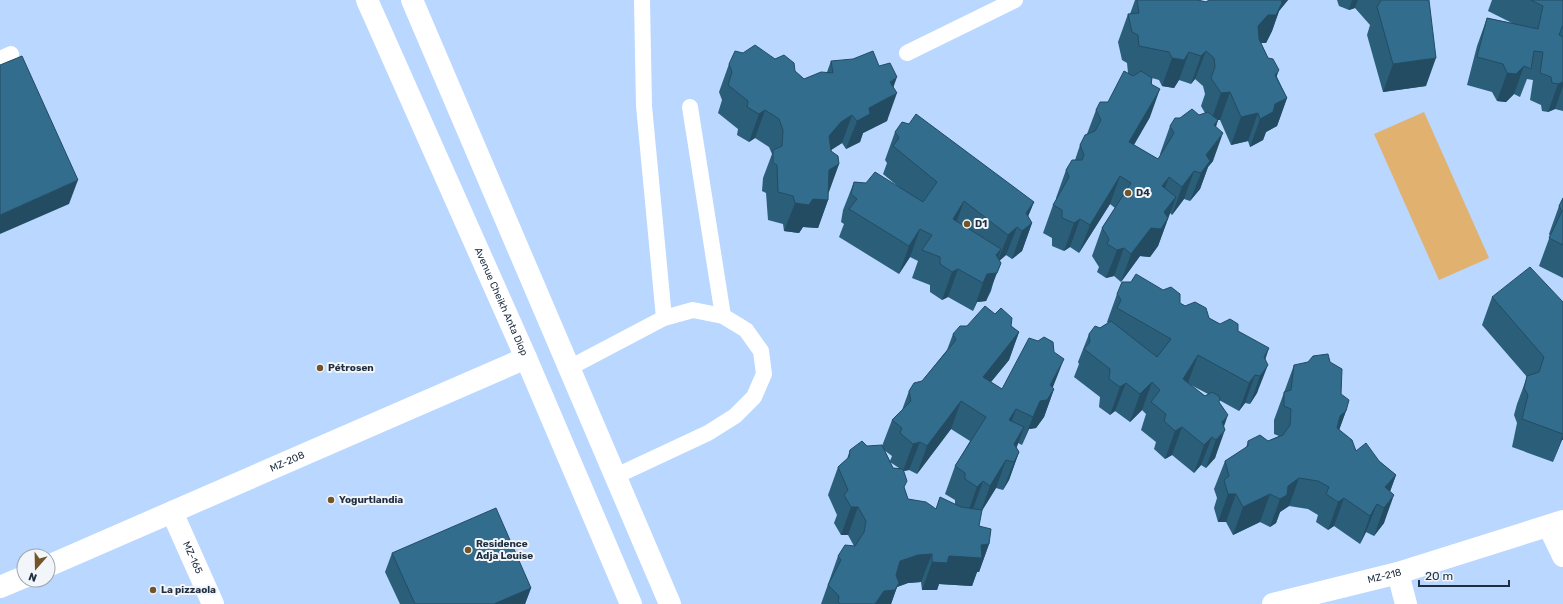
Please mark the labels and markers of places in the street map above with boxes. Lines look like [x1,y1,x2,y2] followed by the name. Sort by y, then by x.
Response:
[1136,187,1150,199] place label: D4
[1123,188,1133,198] marker: D4
[975,218,987,230] place label: D1
[962,219,972,229] marker: D1
[328,362,374,374] place label: Pétrosen
[315,363,325,373] marker: Pétrosen
[339,494,403,506] place label: Yogurtlandia
[326,495,336,505] marker: Yogurtlandia
[476,538,533,562] place label: Residence Adja Louise
[463,545,473,555] marker: Residence Adja Louise
[161,584,216,596] place label: La pizzaola
[148,585,158,595] marker: La pizzaola

